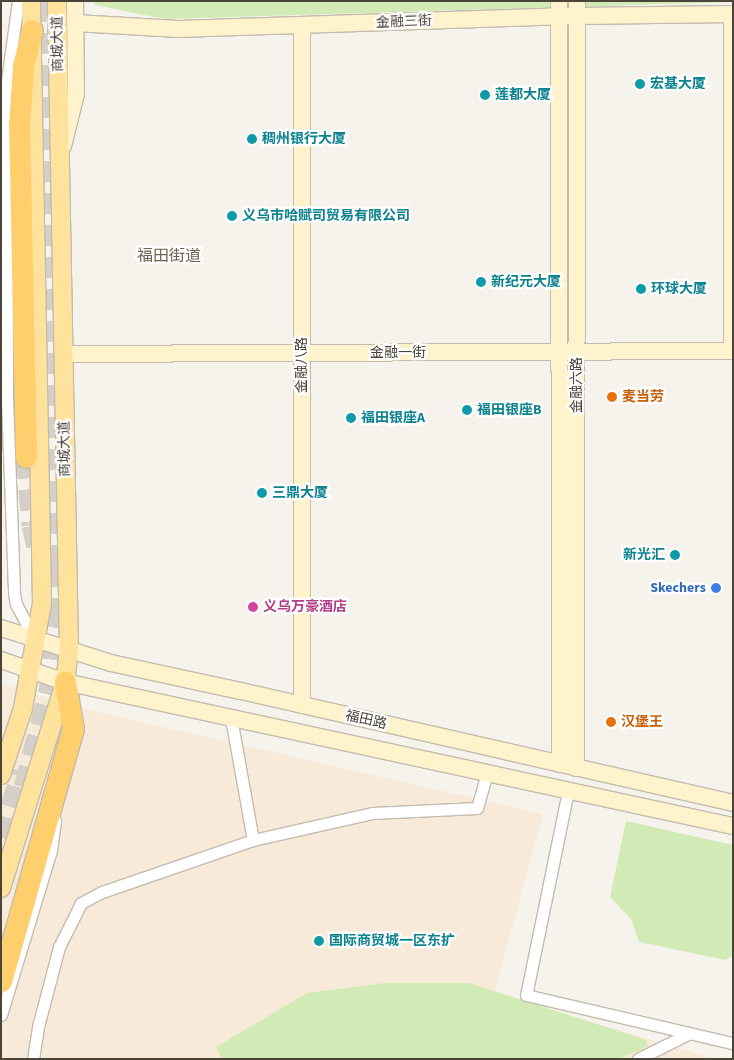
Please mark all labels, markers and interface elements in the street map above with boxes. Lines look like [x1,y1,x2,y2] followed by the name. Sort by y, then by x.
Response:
[376,13,432,31] street label: 金融三街
[49,16,67,72] street label: 商城大道
[650,76,706,92] place label: 宏基大厦
[634,78,646,90] marker: 宏基大厦
[495,87,551,103] place label: 莲都大厦
[479,89,491,101] marker: 莲都大厦
[262,131,346,147] place label: 稠州银行大厦
[246,133,258,145] marker: 稠州银行大厦
[242,208,410,224] place label: 义乌市哈赋司贸易有限公司
[226,210,238,222] marker: 义乌市哈赋司贸易有限公司
[137,246,201,266] district label: 福田街道
[491,274,561,290] place label: 新纪元大厦
[475,276,487,288] marker: 新纪元大厦
[651,281,707,297] place label: 环球大厦
[635,283,647,295] marker: 环球大厦
[294,337,310,393] street label: 金融八路
[370,345,426,361] street label: 金融一街
[569,357,585,413] street label: 金融六路
[622,389,664,405] place label: 麦当劳
[606,391,618,403] marker: 麦当劳
[477,402,541,418] place label: 福田银座B
[461,404,473,416] marker: 福田银座B
[361,410,425,426] place label: 福田银座A
[345,412,357,424] marker: 福田银座A
[56,421,74,477] street label: 商城大道
[272,485,328,501] place label: 三鼎大厦
[256,487,268,499] marker: 三鼎大厦
[623,547,665,563] place label: 新光汇
[669,549,681,561] marker: 新光汇
[650,580,706,596] place label: Skechers
[710,582,722,594] marker: Skechers
[263,599,347,615] place label: 义乌万豪酒店
[247,601,259,613] marker: 义乌万豪酒店
[344,707,388,733] street label: 福田路
[621,714,663,730] place label: 汉堡王
[605,716,617,728] marker: 汉堡王
[329,933,455,949] place label: 国际商贸城一区东扩
[313,935,325,947] marker: 国际商贸城一区东扩

